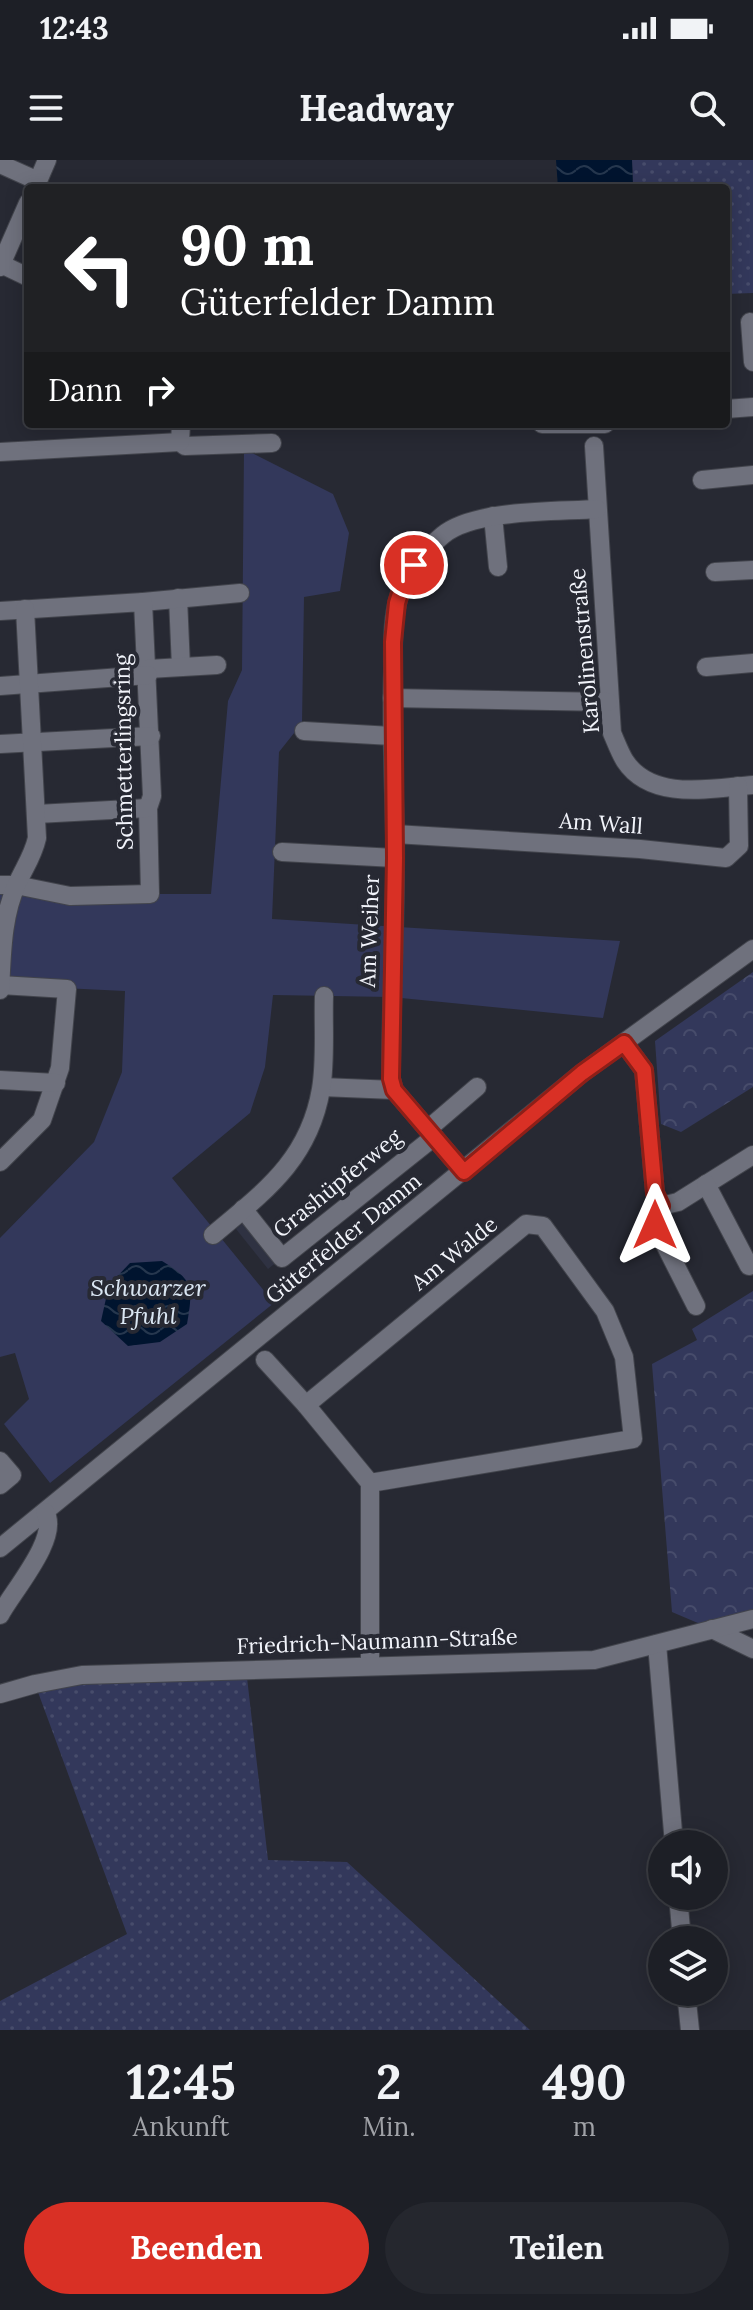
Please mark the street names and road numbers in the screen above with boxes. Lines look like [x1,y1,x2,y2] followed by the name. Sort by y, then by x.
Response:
[563,567,605,735] street label: Karolinenstraße
[107,653,139,850] street label: Schmetterlingsring
[557,806,644,840] street label: Am Wall
[353,874,385,989] street label: Am Weiher
[267,1122,408,1243] street label: Grashüpferweg
[259,1167,427,1309] street label: Güterfelder Damm
[405,1210,503,1297] street label: Am Walde
[236,1622,518,1660] street label: Friedrich-Naumann-Straße

